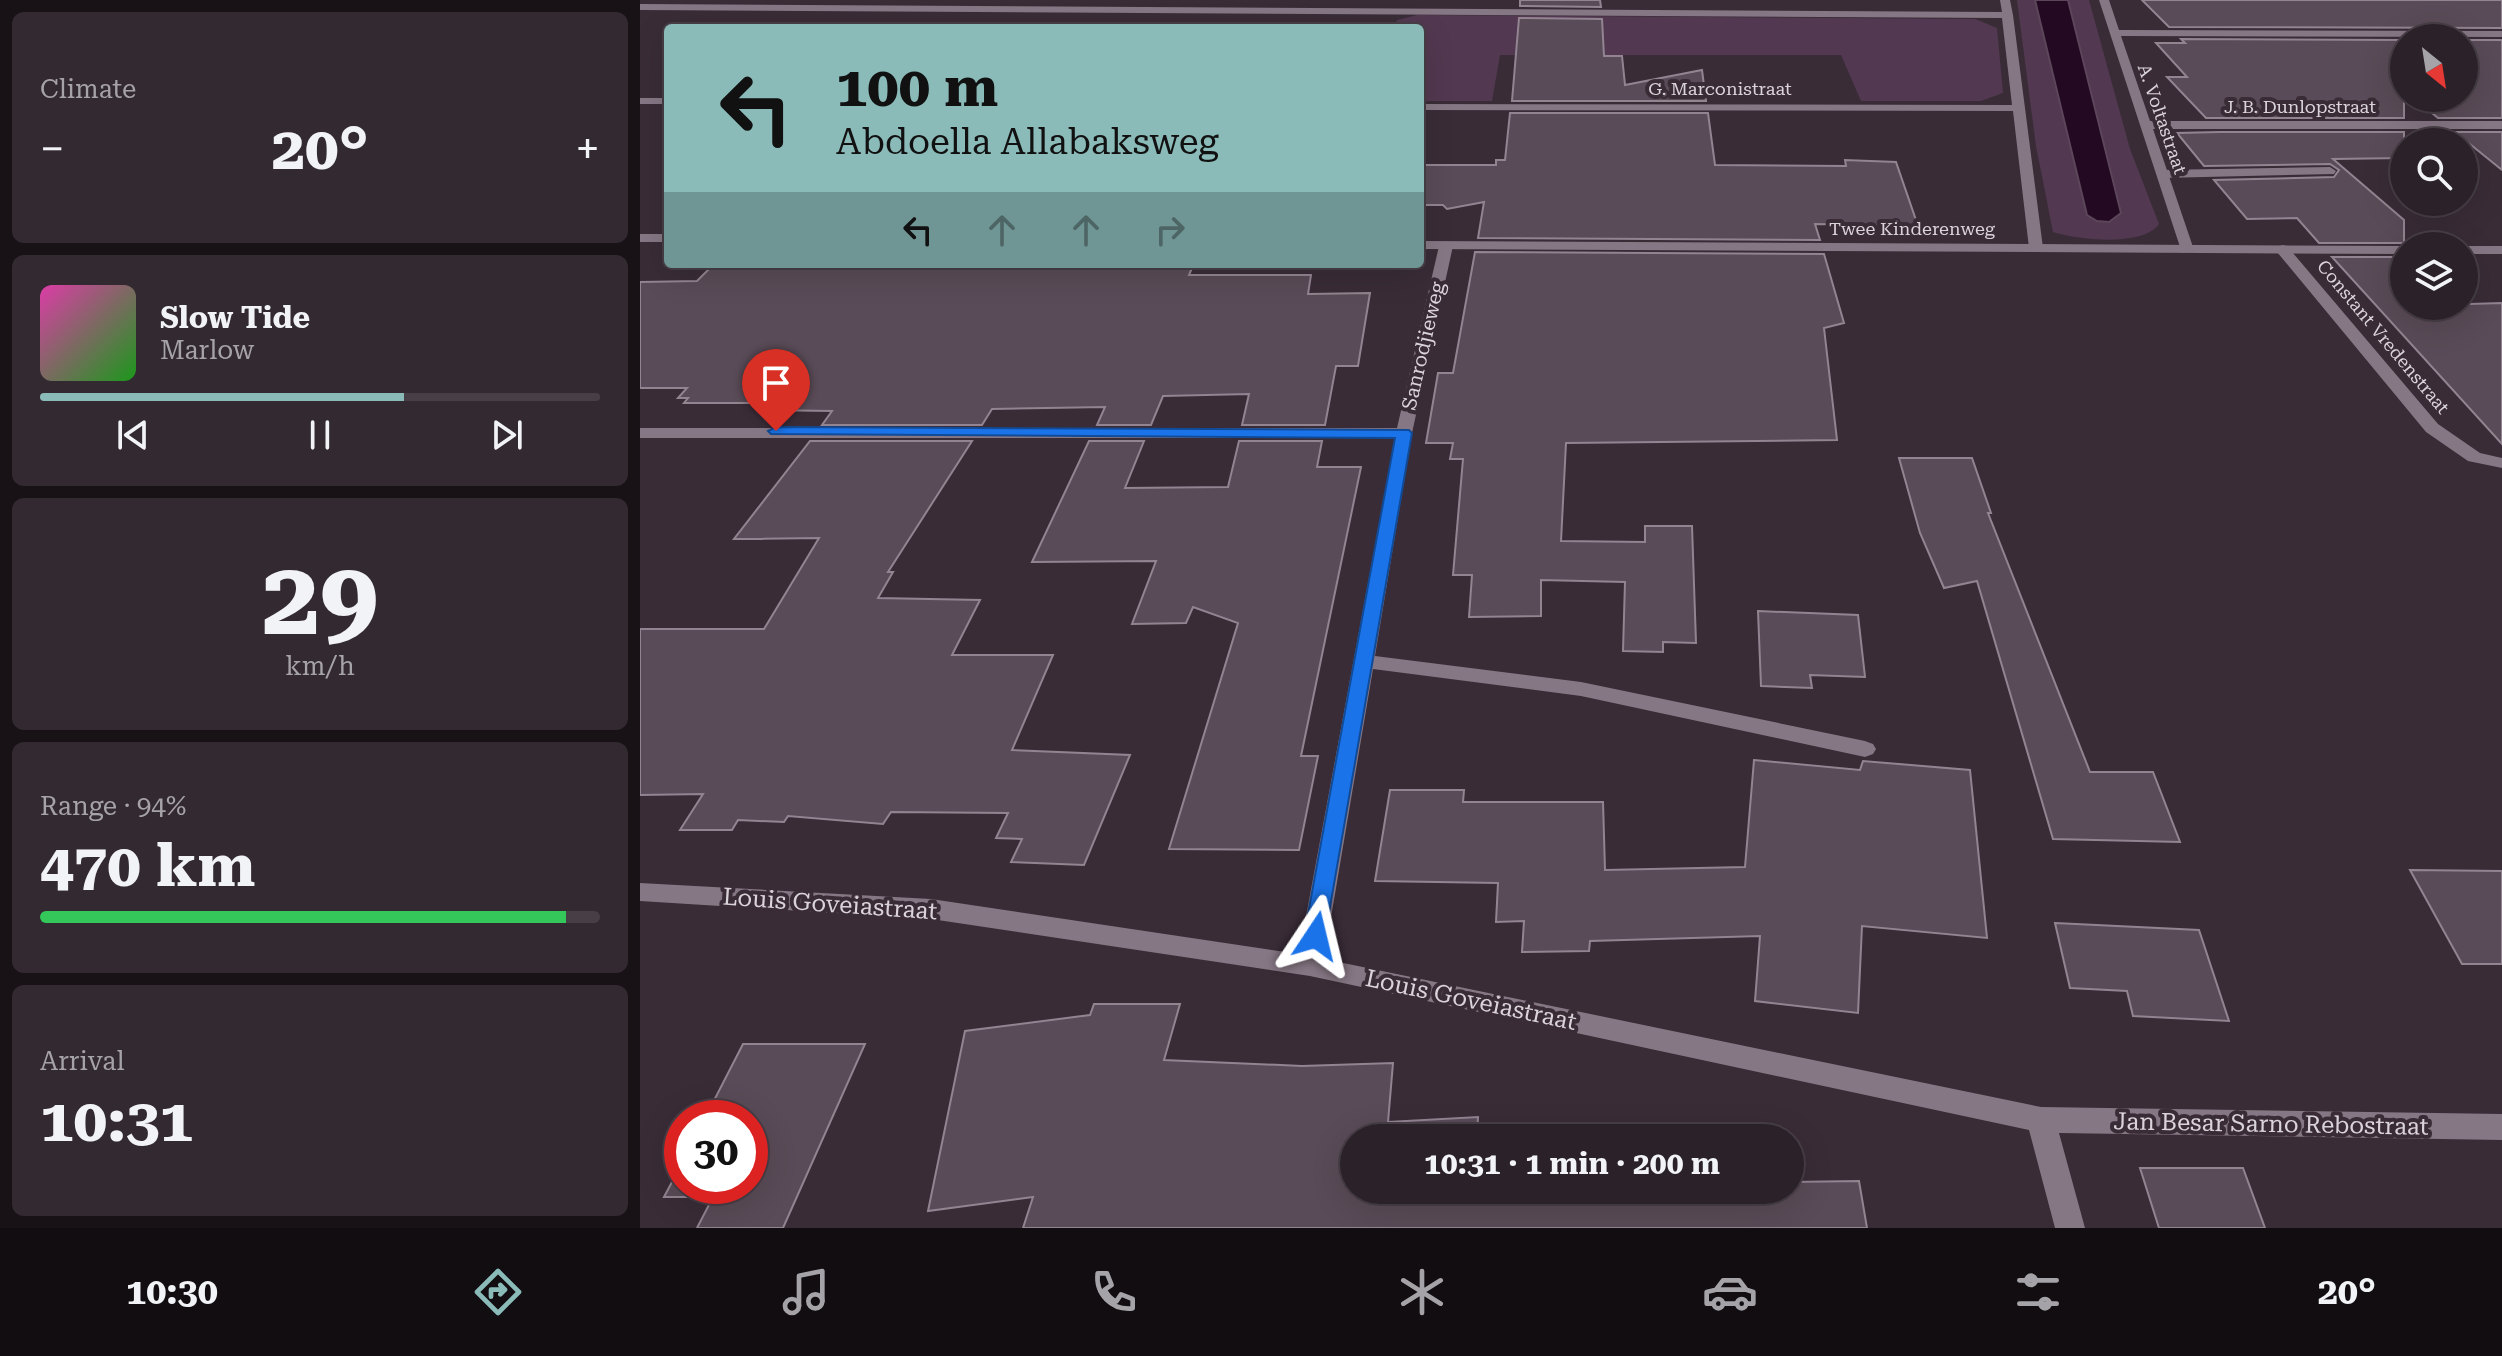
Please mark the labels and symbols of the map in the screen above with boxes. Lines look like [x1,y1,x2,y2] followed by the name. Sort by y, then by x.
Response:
[2390,24,2478,112] north arrow
[2134,61,2191,177] street label: A. Voltastraat
[1648,78,1792,99] street label: G. Marconistraat
[2224,96,2376,117] street label: J. B. Dunlopstraat
[1829,218,1996,239] street label: Twee Kinderenweg
[2313,256,2454,418] street label: Constant Vredenstraat
[1397,279,1450,412] street label: Sanrodjieweg
[742,349,810,431] pin
[722,883,938,925] street label: Louis Goveiastraat
[1274,894,1358,978] position arrow
[1363,964,1579,1036] street label: Louis Goveiastraat
[664,1100,768,1204] speed limit sign: 30
[2113,1107,2429,1141] street label: Jan Besar Sarno Rebostraat

